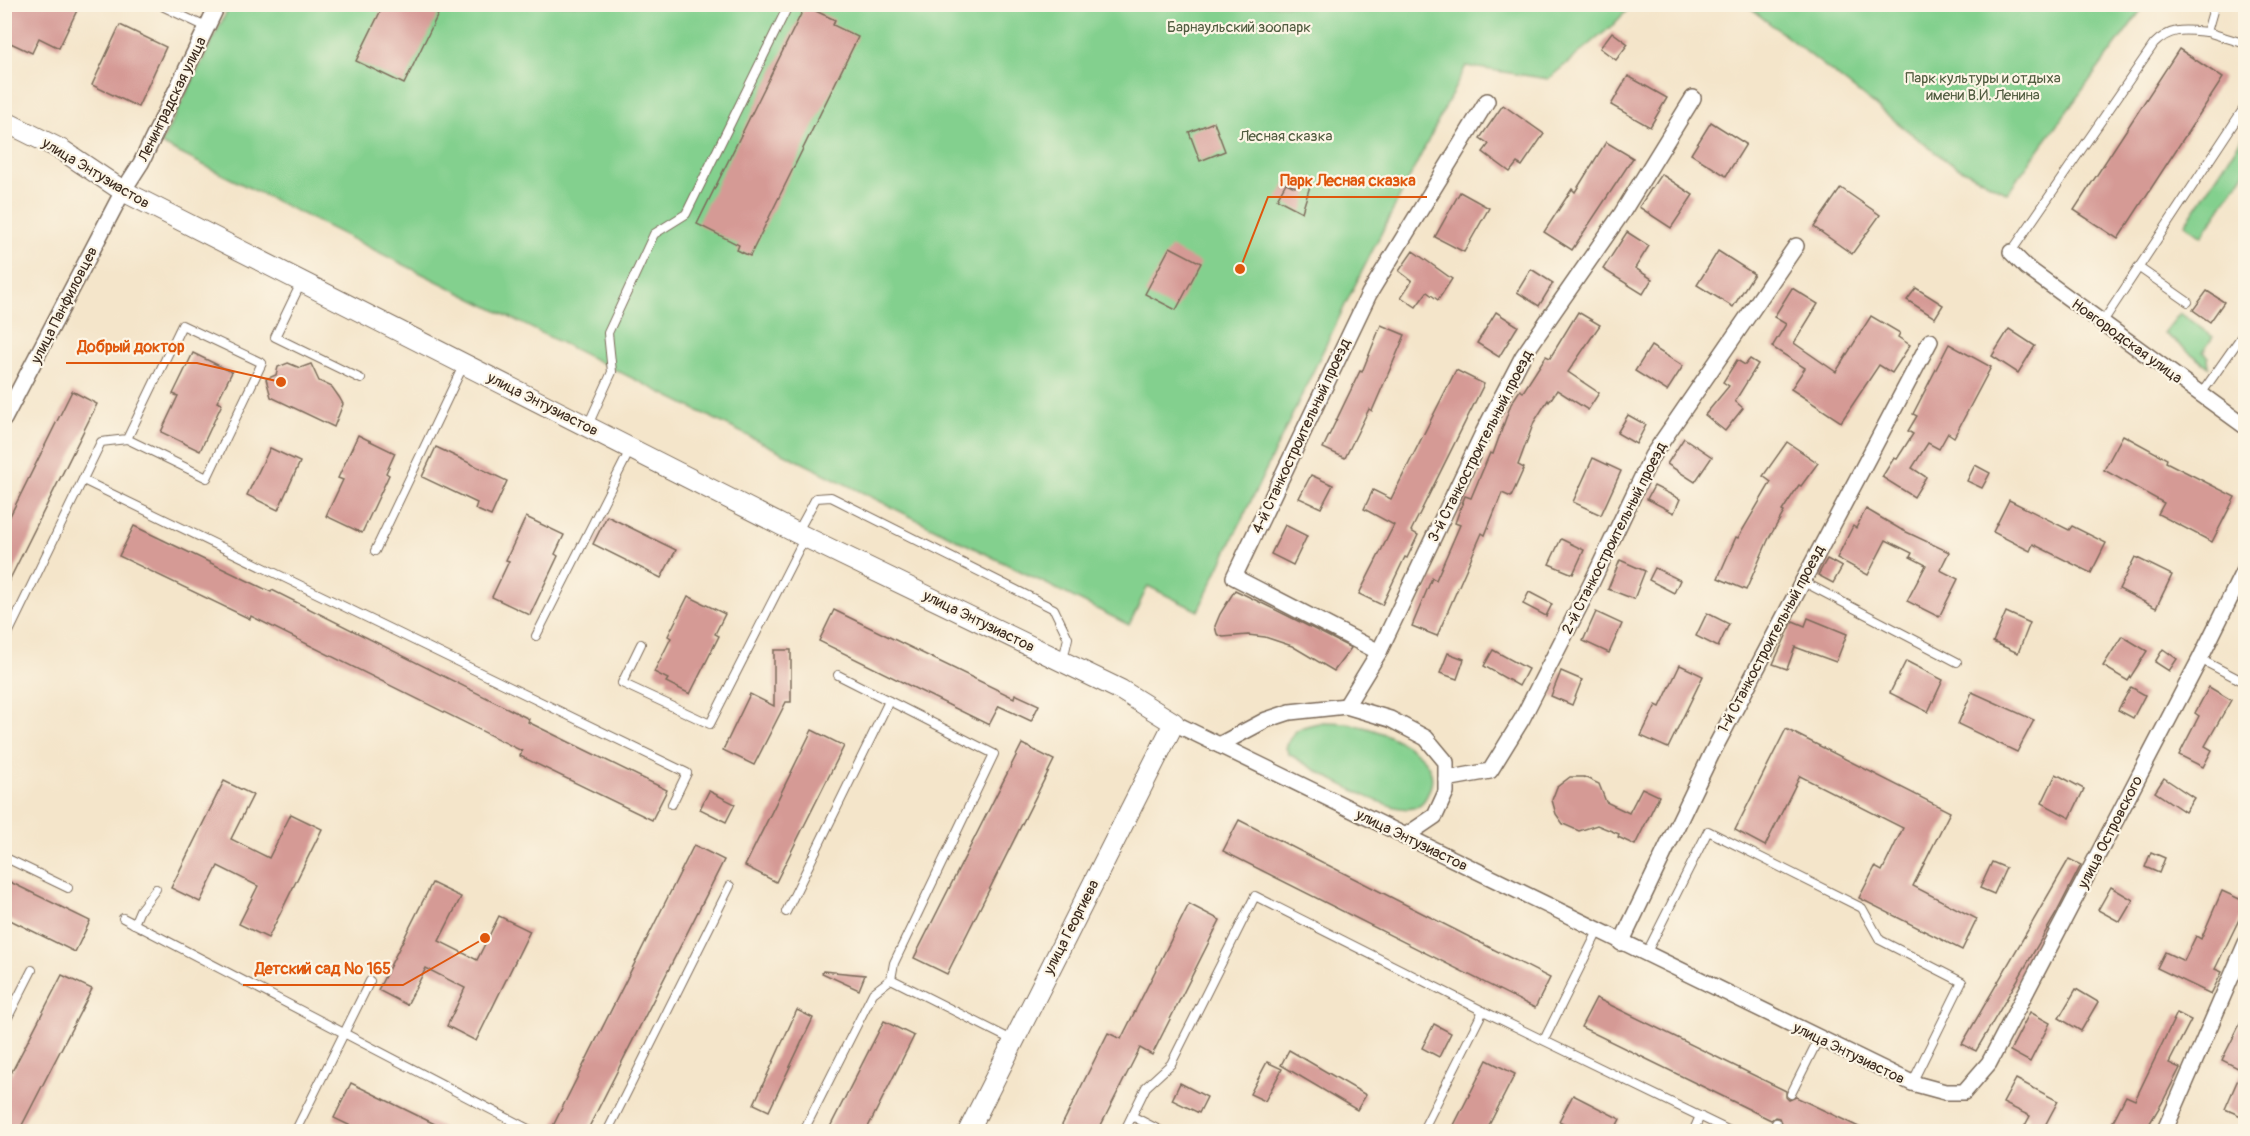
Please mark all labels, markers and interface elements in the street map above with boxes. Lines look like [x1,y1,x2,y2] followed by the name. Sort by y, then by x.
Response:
[1167,18,1311,37] park label: Барнаульский зоопарк
[134,34,211,165] street label: Ленинградская улица
[1905,69,2061,105] park label: Парк культуры и отдыха имени В.И. Ленина
[1238,127,1333,146] park label: Лесная сказка
[38,133,153,213] street label: улица Энтузиастов
[1268,163,1427,197] callout: Парк Лесная сказка
[1280,171,1416,191] text: Парк Лесная сказка
[26,244,102,368] street label: улица Панфиловцев
[2068,295,2186,388] street label: Новгородская улица
[66,329,197,363] callout: Добрый доктор
[1248,336,1355,537] street label: 4-й Станкостроительный проезд
[77,337,185,357] text: Добрый доктор
[1424,347,1537,545] street label: 3-й Станкостроительный проезд
[483,368,602,441] street label: улица Энтузиастов
[1558,439,1671,637] street label: 2-й Станкостроительный проезд
[1714,542,1829,736] street label: 1-й Станкостроительный проезд
[919,586,1038,657] street label: улица Энтузиастов
[2073,773,2147,893] street label: улица Островского
[1352,805,1471,876] street label: улица Энтузиастов
[1039,877,1103,979] street label: улица Георгиева
[243,951,403,985] callout: Детский сад № 165
[254,959,391,979] text: Детский сад № 165
[1789,1018,1908,1089] street label: улица Энтузиастов

